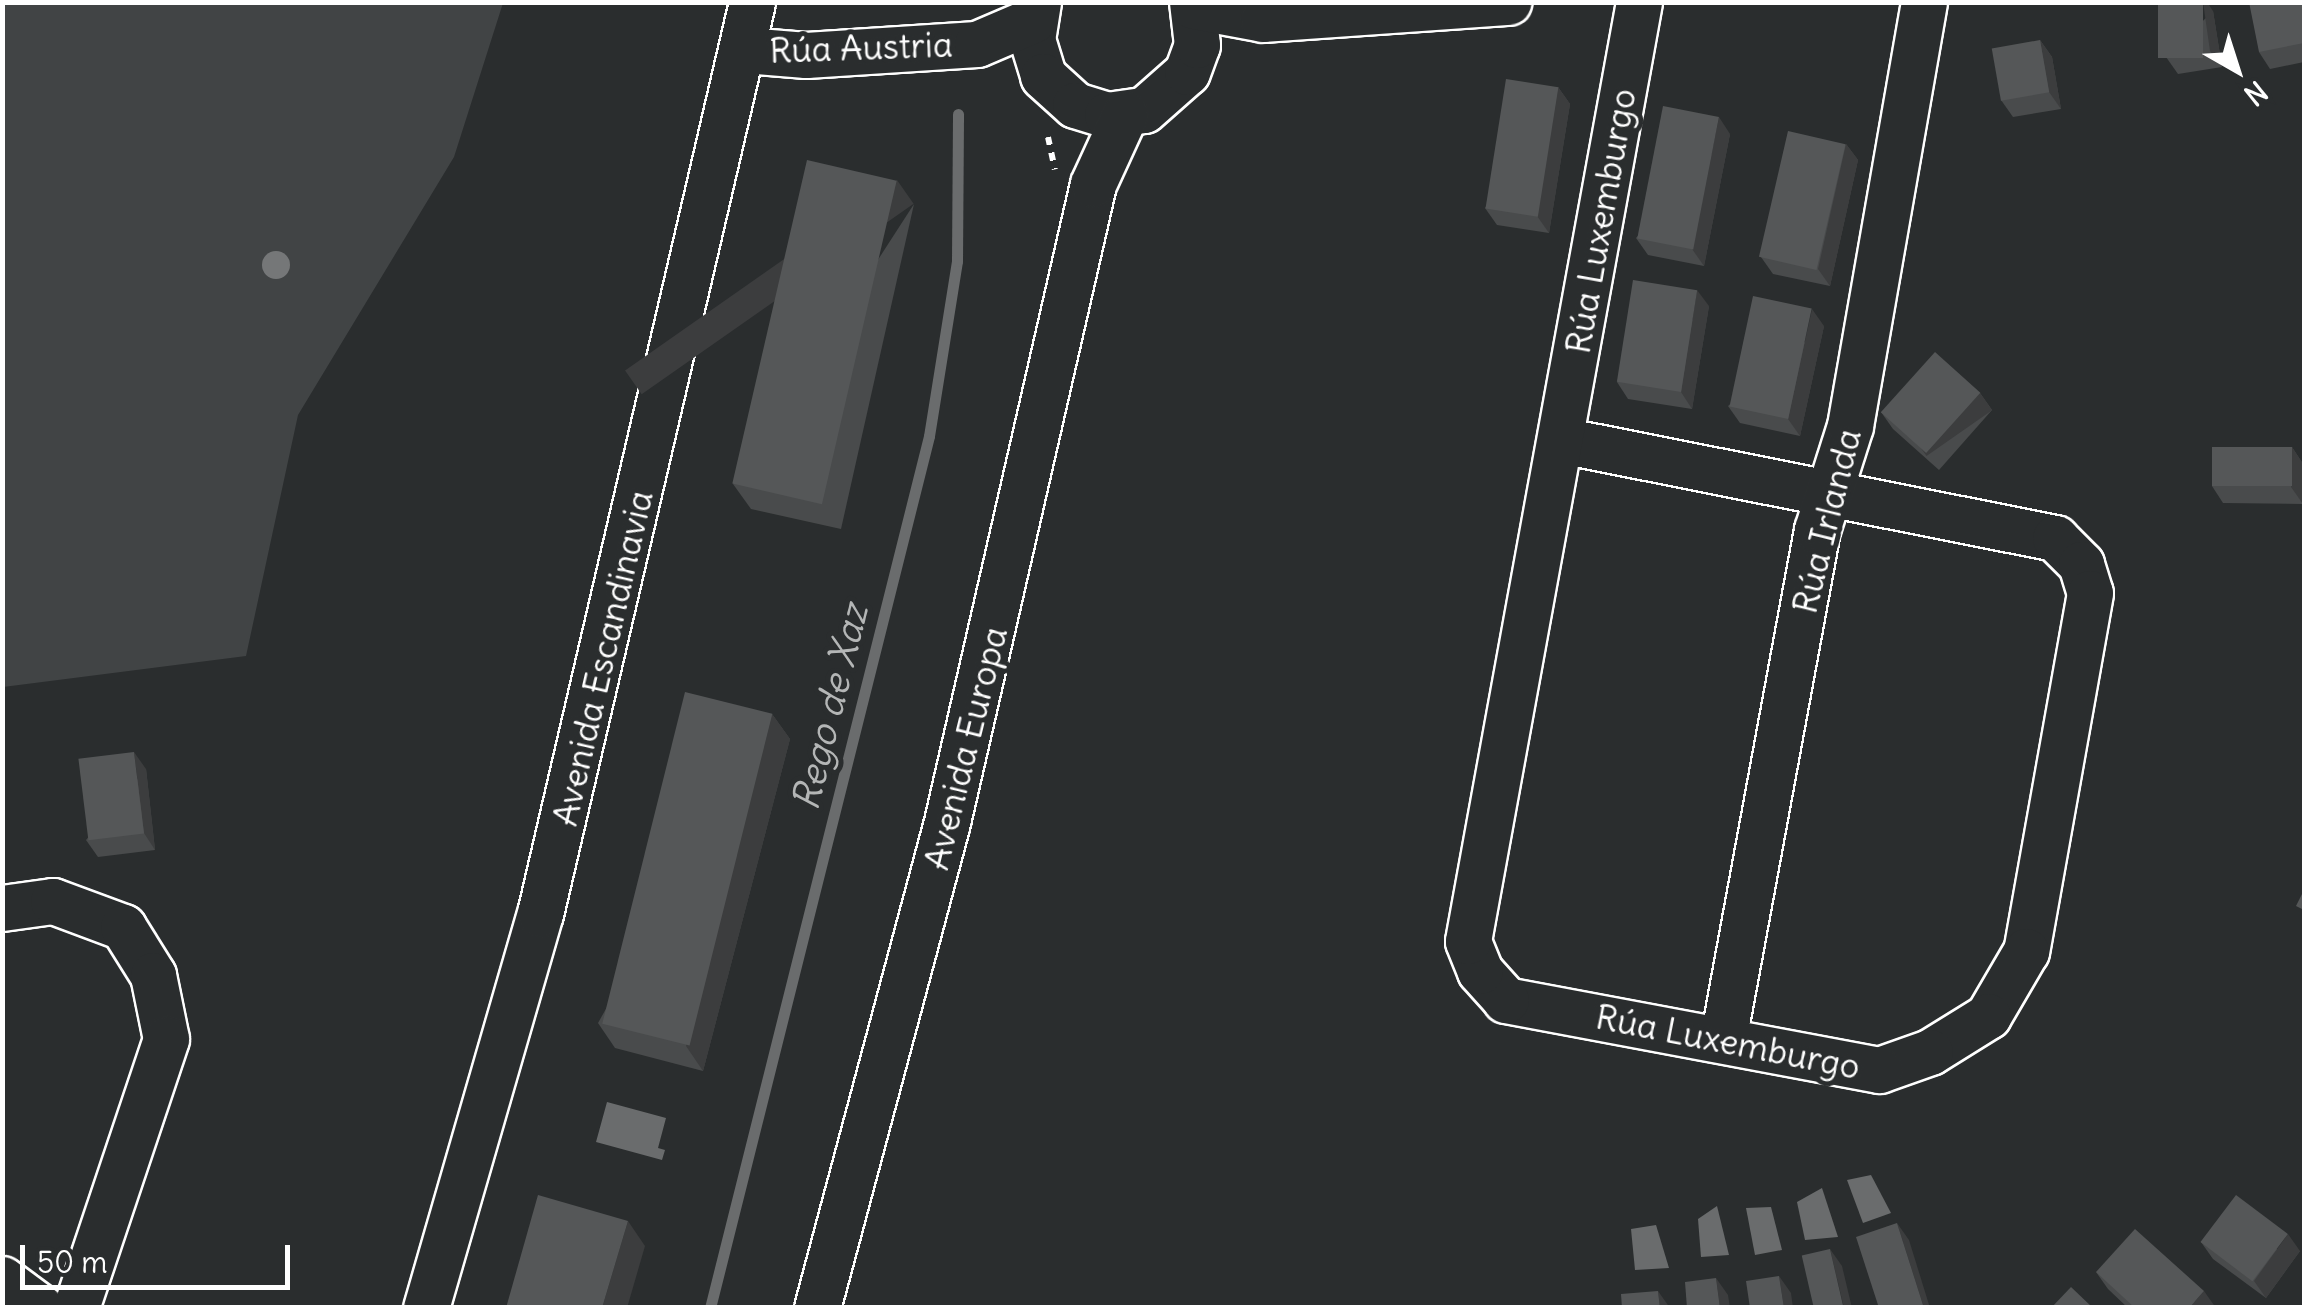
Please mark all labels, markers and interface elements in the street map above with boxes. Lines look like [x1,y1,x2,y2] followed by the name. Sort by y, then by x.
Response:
[2187,20,2287,120] north arrow
[769,23,953,71] street label: Rúa Austria
[2237,73,2275,113] text: N
[1556,85,1644,357] street label: Rúa Luxemburgo
[1783,424,1869,618] street label: Rúa Irlanda
[543,486,661,830] street label: Avenida Escandinavia
[782,599,878,815] water label: Rego de Xaz
[914,622,1016,874] street label: Avenida Europa
[1592,995,1864,1087] street label: Rúa Luxemburgo
[25,1225,295,1287] scale bar
[37,1243,107,1281] text: 50 m

